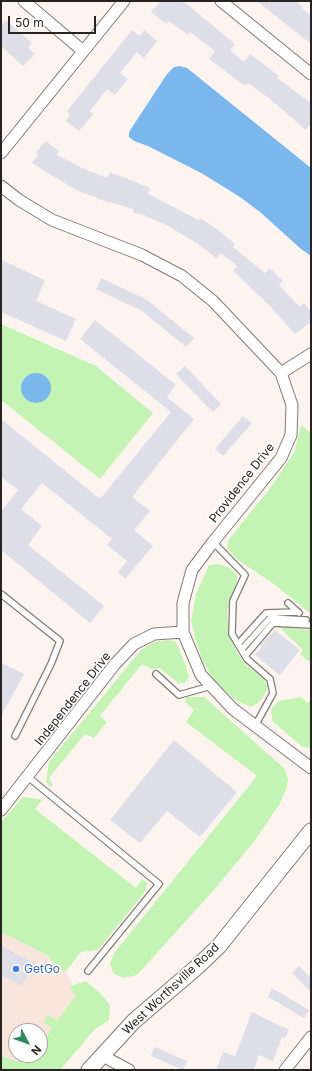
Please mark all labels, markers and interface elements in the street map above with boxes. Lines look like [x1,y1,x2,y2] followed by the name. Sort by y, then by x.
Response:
[10,8,98,34] scale bar
[15,15,44,30] text: 50 m
[206,440,278,526] street label: Providence Drive
[32,649,114,749] street label: Independence Drive
[120,940,222,1038] street label: West Worthsville Road
[24,962,60,976] place label: GetGo
[11,964,21,974] marker: GetGo
[8,1023,48,1063] north arrow
[28,1042,44,1058] text: N

